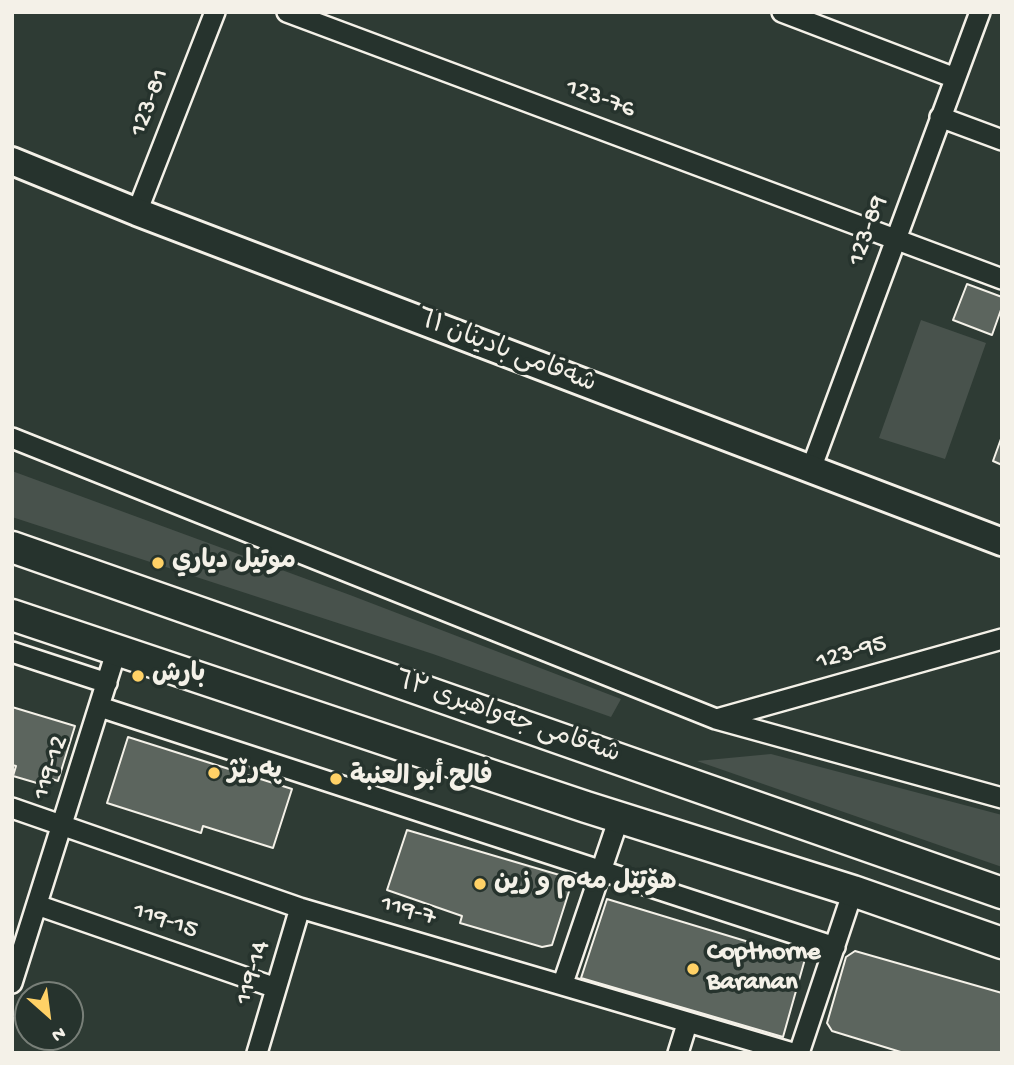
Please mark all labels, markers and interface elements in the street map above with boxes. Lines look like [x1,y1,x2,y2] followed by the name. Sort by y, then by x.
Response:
[124,65,178,141] street label: 123-81
[561,73,639,127] street label: 123-76
[842,192,896,270] street label: 123-89
[412,305,600,401] street label: شەقامی بادینان ٦١
[172,547,296,579] place label: موتيل دياري
[150,555,166,571] marker: موتيل دياري
[813,629,891,679] street label: 123-95
[152,660,205,692] place label: بارش
[390,666,624,772] street label: شەقامی جەواهیری ٦٣
[130,668,146,684] marker: بارش
[27,732,77,804] street label: 119-12
[228,757,282,789] place label: پەرێژ
[350,763,493,795] place label: فالح أبو العنبة
[206,765,222,781] marker: پەرێژ
[328,771,344,787] marker: فالح أبو العنبة
[494,868,676,900] place label: هۆتێل مەم و زین
[472,876,488,892] marker: هۆتێل مەم و زین
[377,889,439,935] street label: 119-7
[129,896,201,948] street label: 119-15
[230,937,278,1009] street label: 119-14
[707,938,820,1000] place label: Copthorne Baranan
[685,961,701,977] marker: Copthorne Baranan
[14,981,84,1051] north arrow
[47,1020,69,1046] text: N

